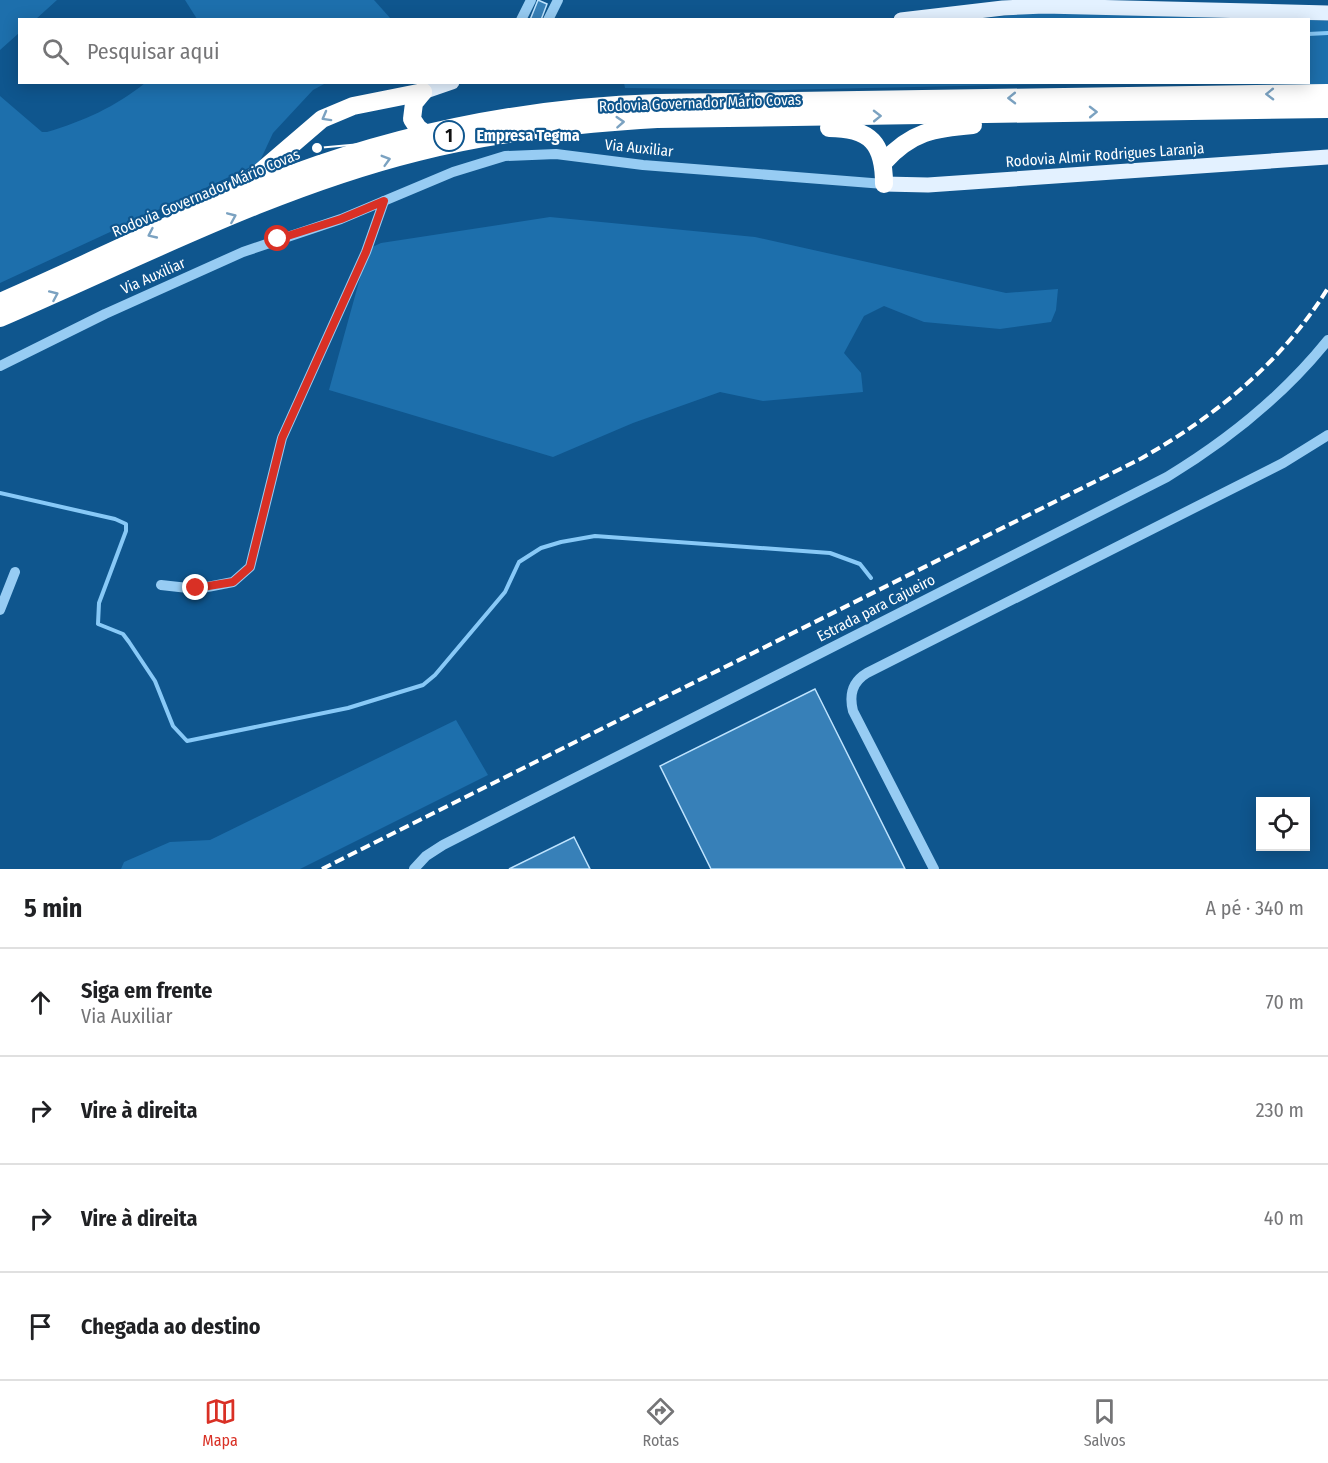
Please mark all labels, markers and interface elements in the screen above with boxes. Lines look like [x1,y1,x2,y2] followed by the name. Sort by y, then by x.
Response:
[18,18,1310,84] search box
[39,35,72,68] icon: search
[87,38,219,65] text: Pesquisar aqui
[1265,87,1274,100] one-way arrow
[599,90,801,116] street label: Rodovia Governador Mário Covas
[1007,91,1016,104] one-way arrow
[1089,106,1098,118] one-way arrow
[322,110,332,121] one-way arrow
[873,110,882,122] one-way arrow
[615,115,624,128] one-way arrow
[434,119,591,153] callout: Empresa Tegma
[445,125,453,147] text: 1
[476,126,580,145] text: Empresa Tegma
[604,135,675,161] street label: Via Auxiliar
[1005,139,1205,171] street label: Rodovia Almir Rodrigues Laranja
[109,145,303,241] street label: Rodovia Governador Mário Covas
[381,155,391,168] one-way arrow
[226,212,237,224] one-way arrow
[264,225,290,251] route start
[147,227,158,239] one-way arrow
[118,253,189,298] street label: Via Auxiliar
[47,290,58,302] one-way arrow
[814,570,938,646] street label: Estrada para Cajueiro
[182,574,208,600] route end
[1256,797,1310,851] map controls
[1256,797,1310,851] button: locate
[24,893,82,924] text: 5 min
[1206,896,1304,920] text: A pé · 340 m
[81,977,212,1004] text: Siga em frente
[24,986,57,1019] icon: ahead
[1266,990,1304,1014] text: 70 m
[81,1004,173,1028] text: Via Auxiliar
[24,1094,57,1127] icon: right
[81,1097,197,1124] text: Vire à direita
[1256,1098,1304,1122] text: 230 m
[24,1202,57,1235] icon: right
[81,1205,197,1232] text: Vire à direita
[1264,1206,1304,1230] text: 40 m
[24,1310,57,1343] icon: arrive
[81,1313,261,1340] text: Chegada ao destino
[202,1395,238,1450] tab: Mapa
[642,1395,679,1450] tab: Rotas
[1084,1395,1126,1450] tab: Salvos

